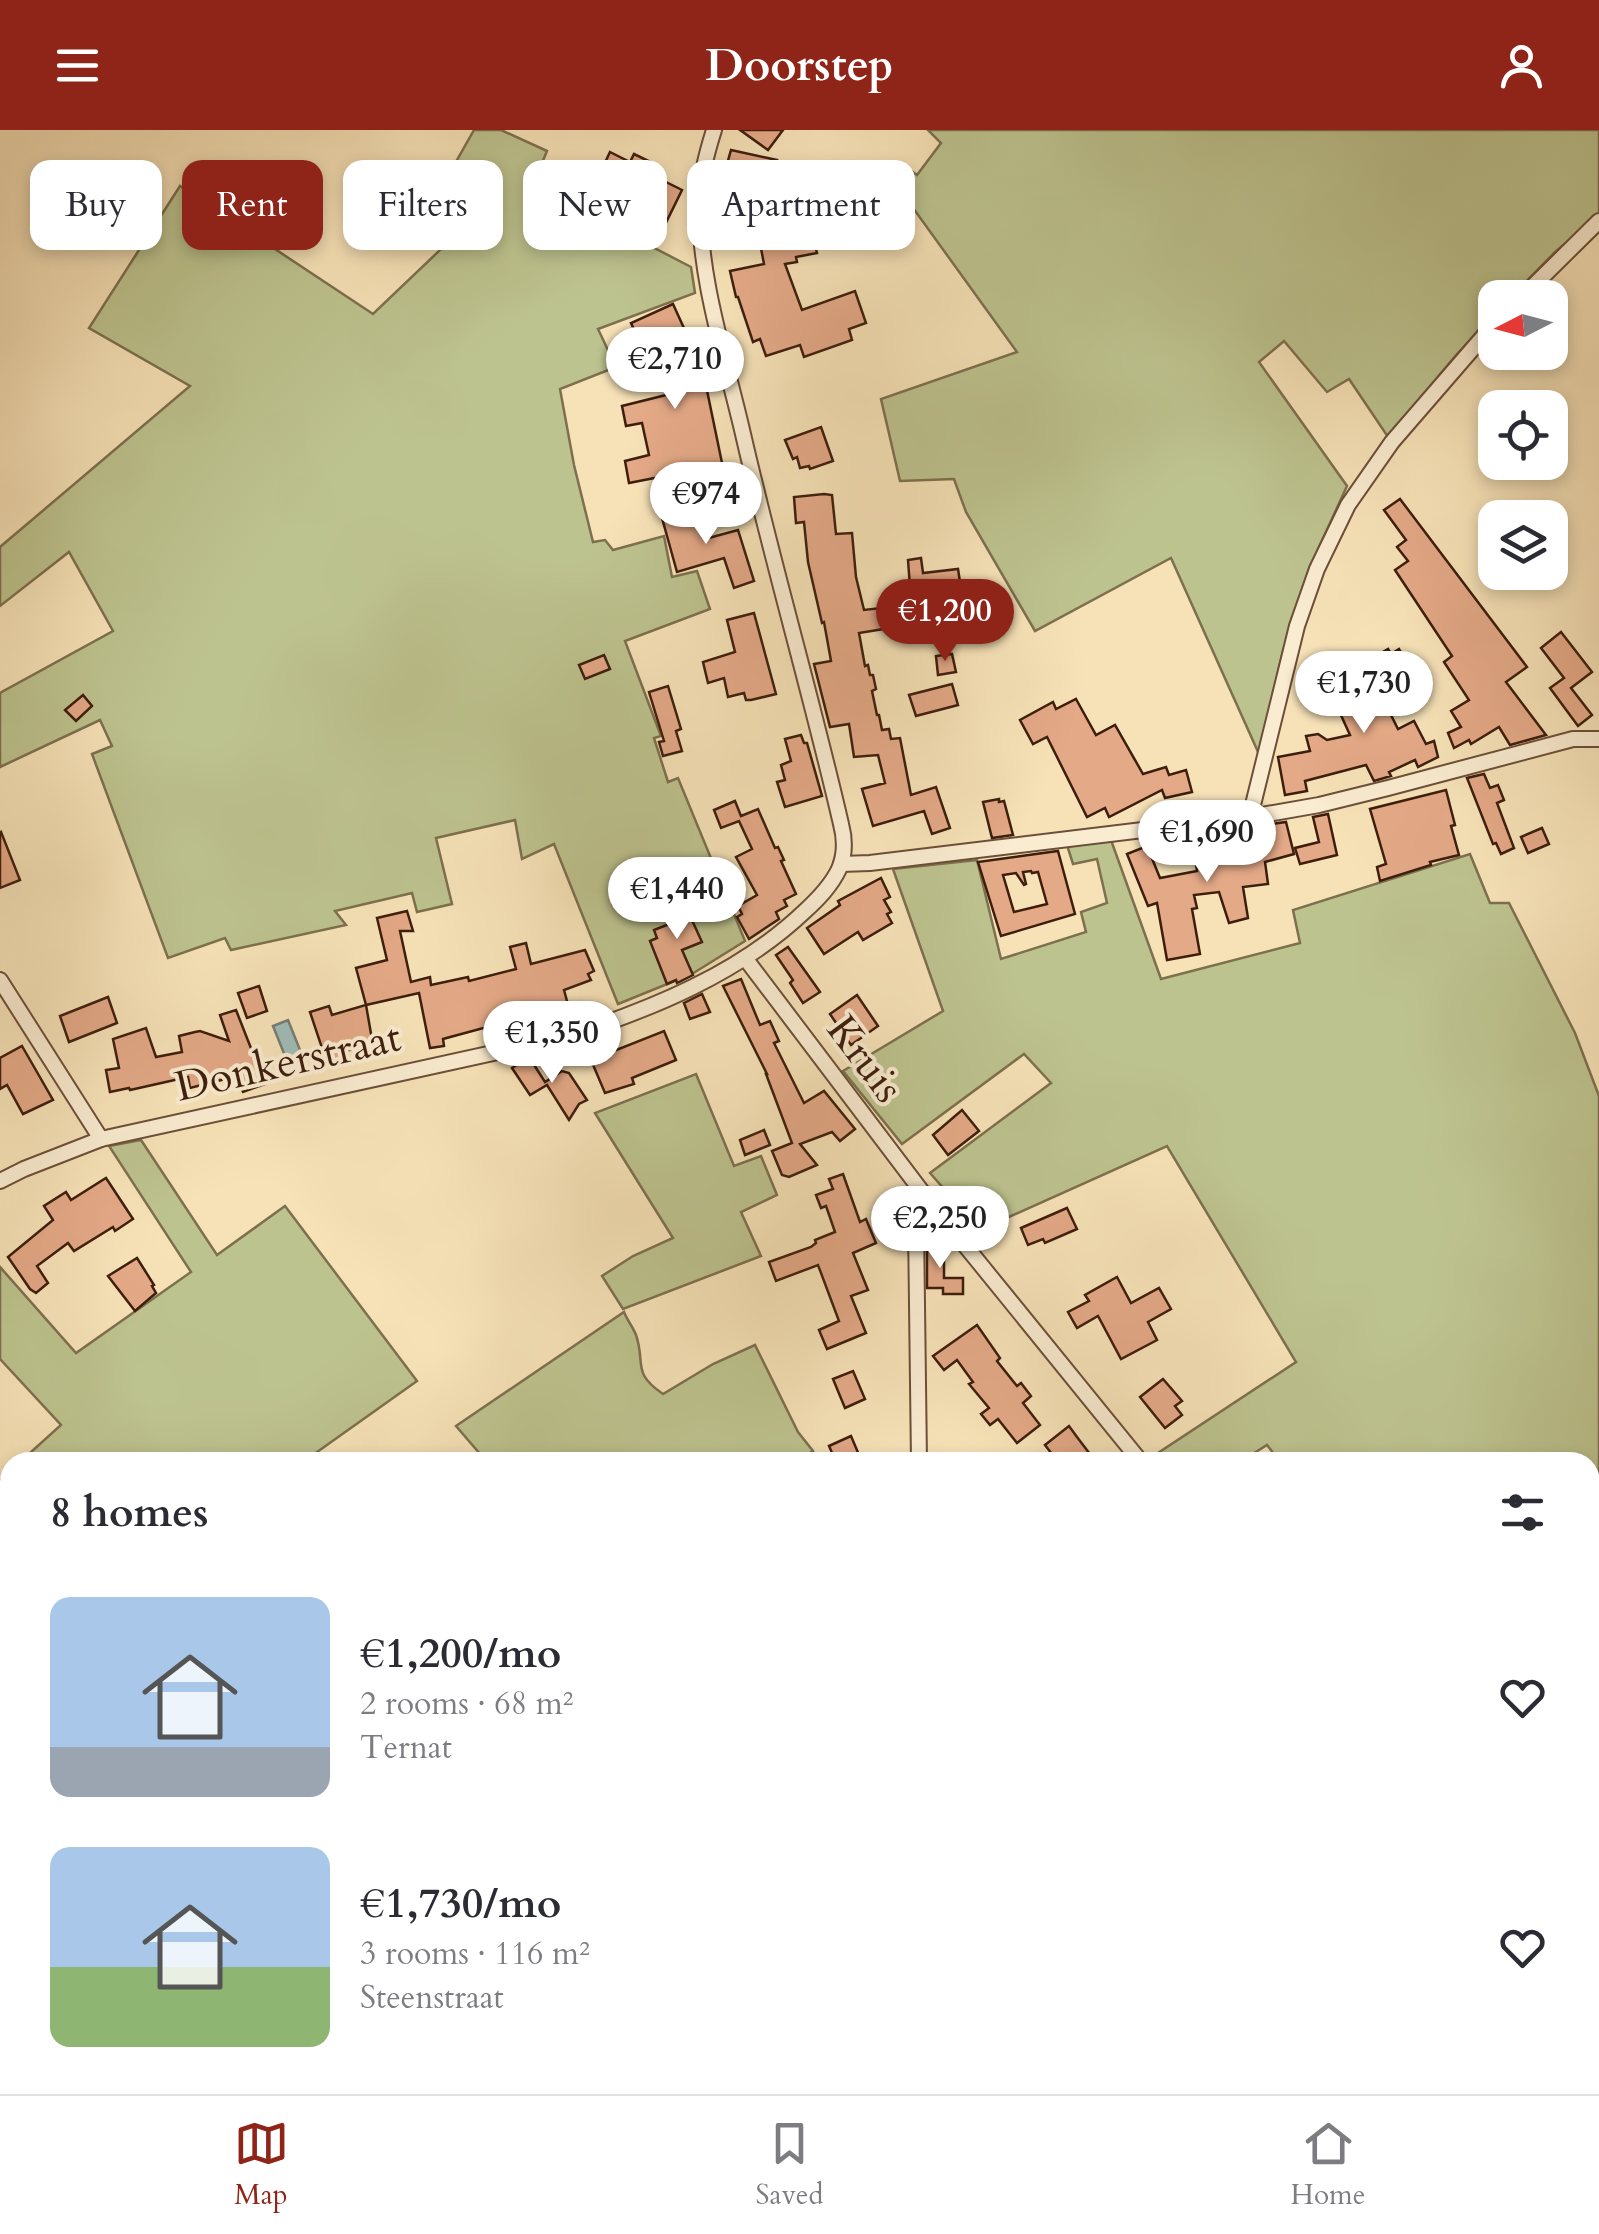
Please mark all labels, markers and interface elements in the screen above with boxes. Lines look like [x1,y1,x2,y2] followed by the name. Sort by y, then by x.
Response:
[705,35,894,96] text: Doorstep
[50,38,105,93] icon: menu
[1494,38,1549,93] icon: person
[30,160,162,250] chip: Buy
[182,160,323,250] chip: Rent
[343,160,503,250] chip: Filters
[523,160,667,250] chip: New
[687,160,915,250] chip: Apartment
[1478,280,1568,370] north arrow
[1478,280,1568,590] map controls
[594,327,756,412] pin: €2,710
[628,337,722,381] text: €2,710
[1478,390,1568,480] button: locate
[647,462,765,547] pin: €974
[672,472,740,516] text: €974
[1478,500,1568,590] button: layers
[864,579,1026,664] pin: €1,200
[898,589,992,633] text: €1,200
[1283,651,1445,736] pin: €1,730
[1317,661,1411,705] text: €1,730
[1126,800,1288,885] pin: €1,690
[1160,810,1254,854] text: €1,690
[596,857,758,942] pin: €1,440
[630,867,724,911] text: €1,440
[471,1001,633,1086] pin: €1,350
[814,1004,916,1114] street label: Kruis
[170,1008,406,1116] street label: Donkerstraat
[505,1011,599,1055] text: €1,350
[859,1186,1021,1271] pin: €2,250
[893,1196,987,1240] text: €2,250
[50,1484,208,1541] text: 8 homes
[1495,1485,1550,1540] icon: filters
[360,1625,561,1682] text: €1,200/mo
[130,1637,250,1757] icon: home
[1495,1670,1550,1725] icon: heart
[360,1682,573,1726] text: 2 rooms · 68 m²
[360,1726,452,1770] text: Ternat
[360,1875,561,1932] text: €1,730/mo
[130,1887,250,2007] icon: home
[1495,1920,1550,1975] icon: heart
[360,1932,590,1976] text: 3 rooms · 116 m²
[360,1976,504,2020] text: Steenstraat
[234,2116,289,2214] tab: Map
[756,2116,823,2214] tab: Saved
[1291,2116,1365,2214] tab: Home

